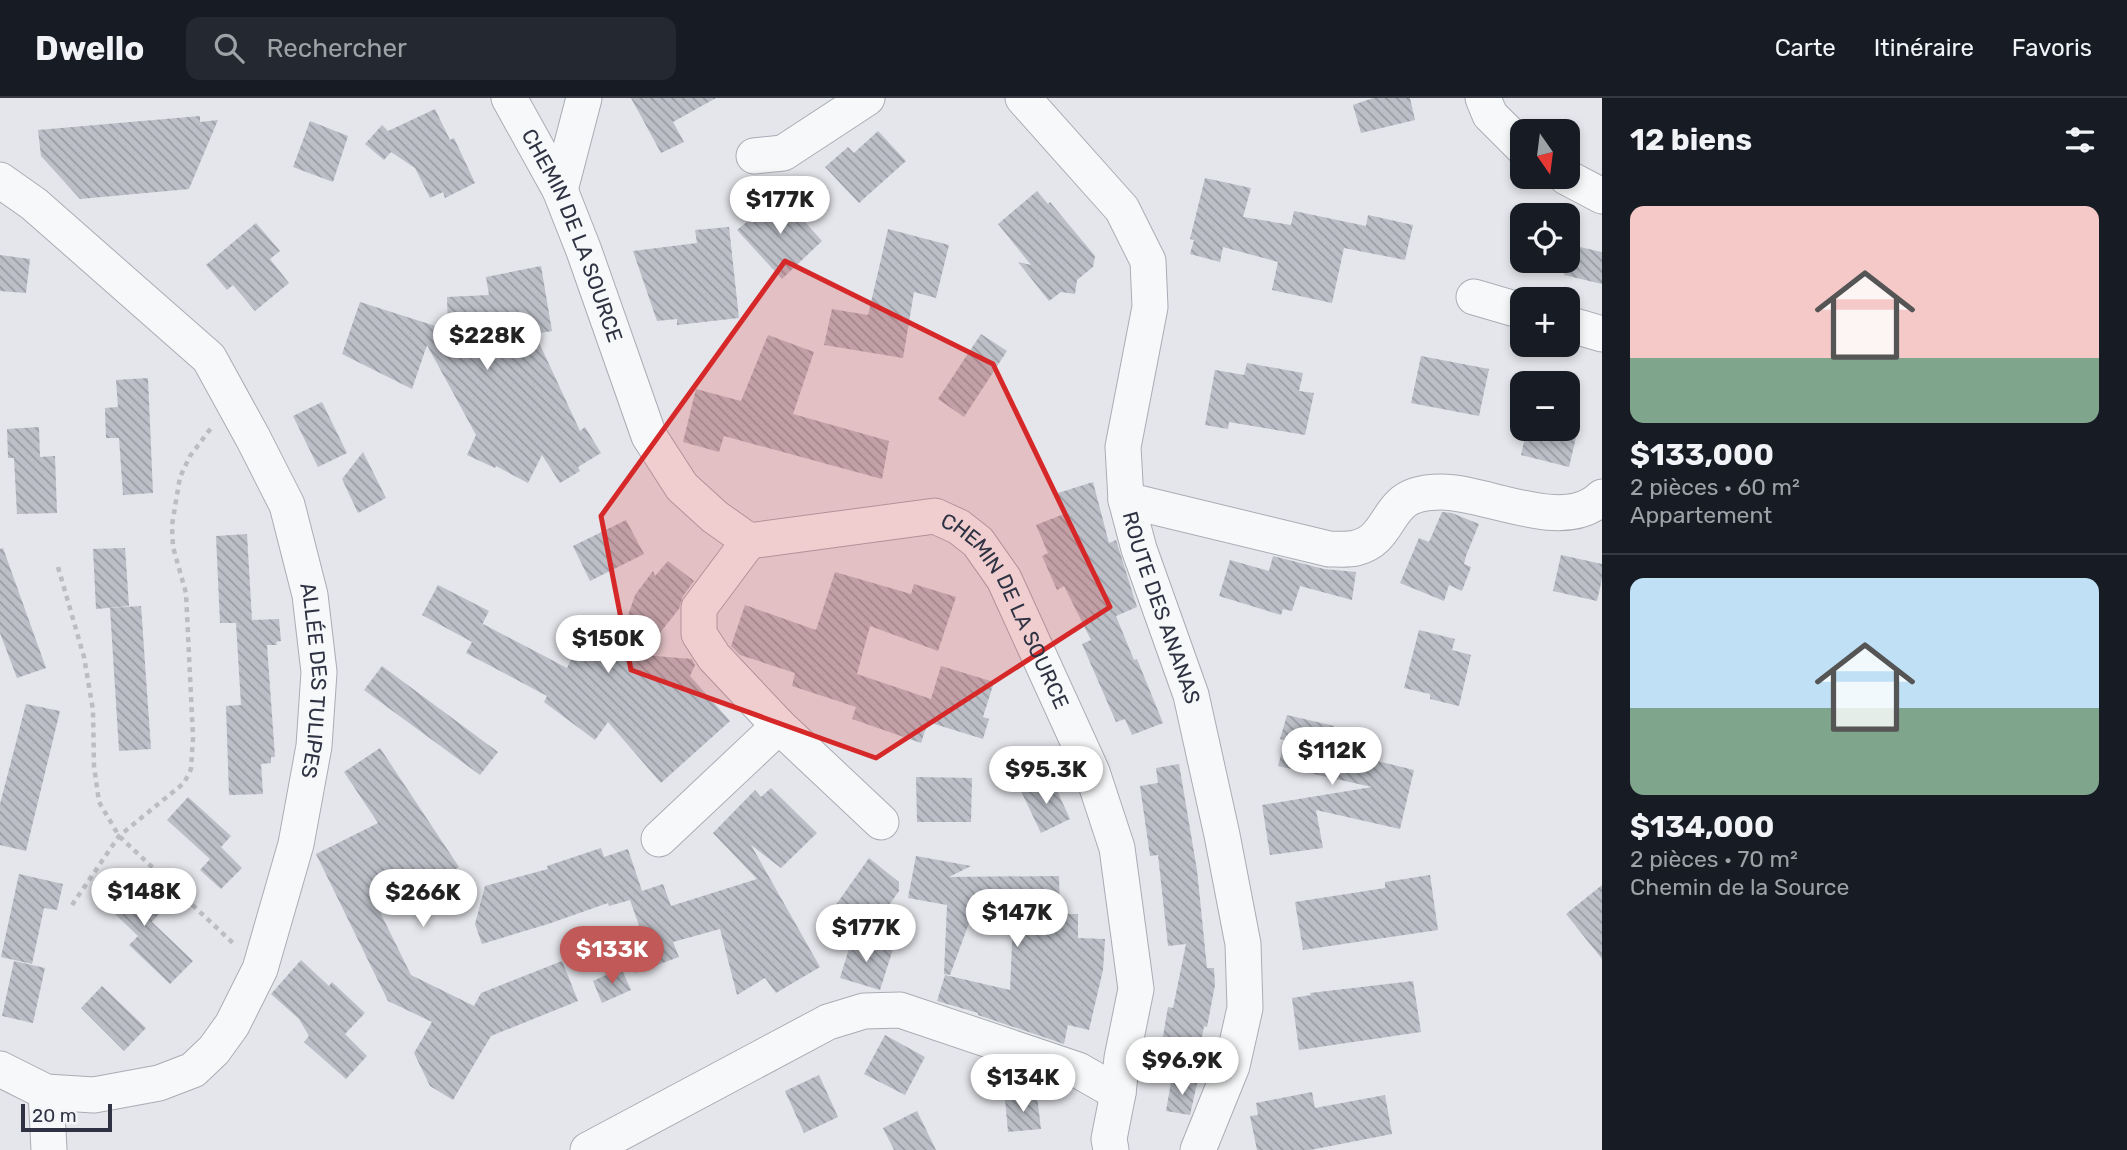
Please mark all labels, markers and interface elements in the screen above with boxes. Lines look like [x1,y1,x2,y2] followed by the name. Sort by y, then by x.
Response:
[186,17,676,80] search box
[35,29,144,68] text: Dwello
[210,29,248,67] icon: search
[266,33,407,64] text: Rechercher
[1775,34,1836,62] text: Carte
[1874,34,1974,62] text: Itinéraire
[2012,34,2092,62] text: Favoris
[1510,119,1580,189] north arrow
[1510,119,1580,441] map controls
[2061,121,2099,159] icon: filters
[1630,122,1752,158] text: 12 biens
[517,124,628,345] street label: CHEMIN DE LA SOURCE
[731,176,829,236] pin: $177K
[746,185,814,213] text: $177K
[1510,203,1580,273] button: locate
[1802,252,1928,378] icon: home
[1510,287,1580,357] button: +
[438,313,536,372] pin: $228K
[449,321,525,349] text: $228K
[1510,371,1580,441] button: −
[1630,437,1774,473] text: $133,000
[1630,473,1800,501] text: 2 pièces · 60 m²
[1630,501,1772,529] text: Appartement
[937,507,1074,713] street label: CHEMIN DE LA SOURCE
[1118,509,1206,706] street label: ROUTE DES ANANAS
[295,580,333,781] street label: ALLÉE DES TULIPES
[559,616,657,675] pin: $150K
[572,624,644,652] text: $150K
[1802,624,1928,750] icon: home
[1283,728,1381,787] pin: $112K
[1298,736,1366,764] text: $112K
[989,746,1103,806] pin: $95.3K
[1005,755,1087,783] text: $95.3K
[1630,809,1774,845] text: $134,000
[1630,845,1798,873] text: 2 pièces · 70 m²
[95,868,193,928] pin: $148K
[374,870,472,929] pin: $266K
[1630,873,1849,901] text: Chemin de la Source
[107,877,181,905] text: $148K
[385,878,461,906] text: $266K
[968,890,1066,949] pin: $147K
[982,898,1052,926] text: $147K
[817,904,915,964] pin: $177K
[832,913,900,941] text: $177K
[563,926,661,986] pin: $133K
[576,935,648,963] text: $133K
[1125,1038,1239,1097] pin: $96.9K
[1142,1046,1222,1074] text: $96.9K
[974,1054,1072,1114] pin: $134K
[987,1063,1059,1091] text: $134K
[21,1101,112,1133] scale bar
[32,1104,77,1127] text: 20 m

